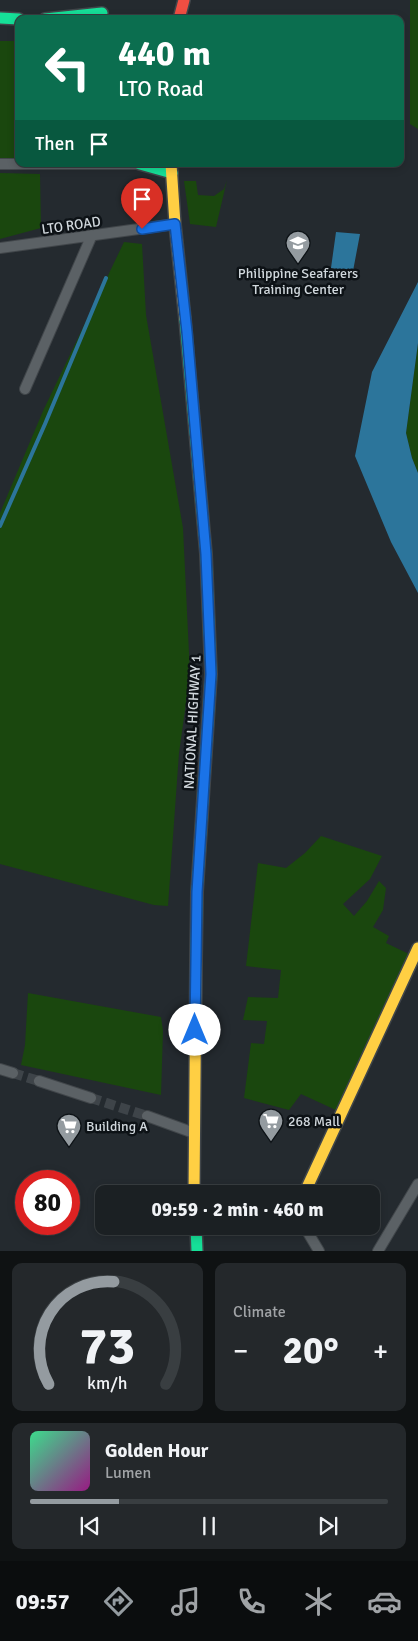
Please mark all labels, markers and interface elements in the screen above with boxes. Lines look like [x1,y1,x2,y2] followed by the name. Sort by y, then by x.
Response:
[118,32,211,75] text: 440 m
[35,35,100,100] icon: left
[118,75,204,102] text: LTO Road
[85,130,113,158] icon: arrive
[35,132,75,156] text: Then
[121,178,163,229] pin
[128,185,156,213] icon: arrive
[40,213,102,238] street label: LTO ROAD
[285,230,311,264] school or university icon: Philippine Seafarers Training Center
[238,265,358,298] place label: Philippine Seafarers Training Center
[180,654,205,790] street label: NATIONAL HIGHWAY 1
[168,1003,220,1055] position arrow
[258,1108,284,1142] supermarket icon: 268 Mall
[56,1113,82,1147] supermarket icon: Building A
[288,1113,340,1130] place label: 268 Mall
[86,1118,148,1135] place label: Building A
[15,1170,80,1235] speed limit sign: 80
[151,1198,324,1222] text: 09:59 · 2 min · 460 m
[233,1302,286,1322] text: Climate
[79,1314,136,1378] text: 73
[282,1327,339,1374] text: 20°
[233,1334,248,1368] text: −
[373,1334,388,1368] text: +
[87,1372,128,1394] text: km/h
[105,1439,208,1463] text: Golden Hour
[105,1463,151,1483] text: Lumen
[76,1512,104,1540] icon: previous
[195,1512,223,1540] icon: pause
[314,1512,342,1540] icon: next
[101,1584,136,1619] icon: directions
[168,1584,203,1619] icon: music
[234,1584,269,1619] icon: phone
[301,1584,336,1619] icon: climate
[367,1584,402,1619] icon: car
[16,1588,70,1615] text: 09:57

